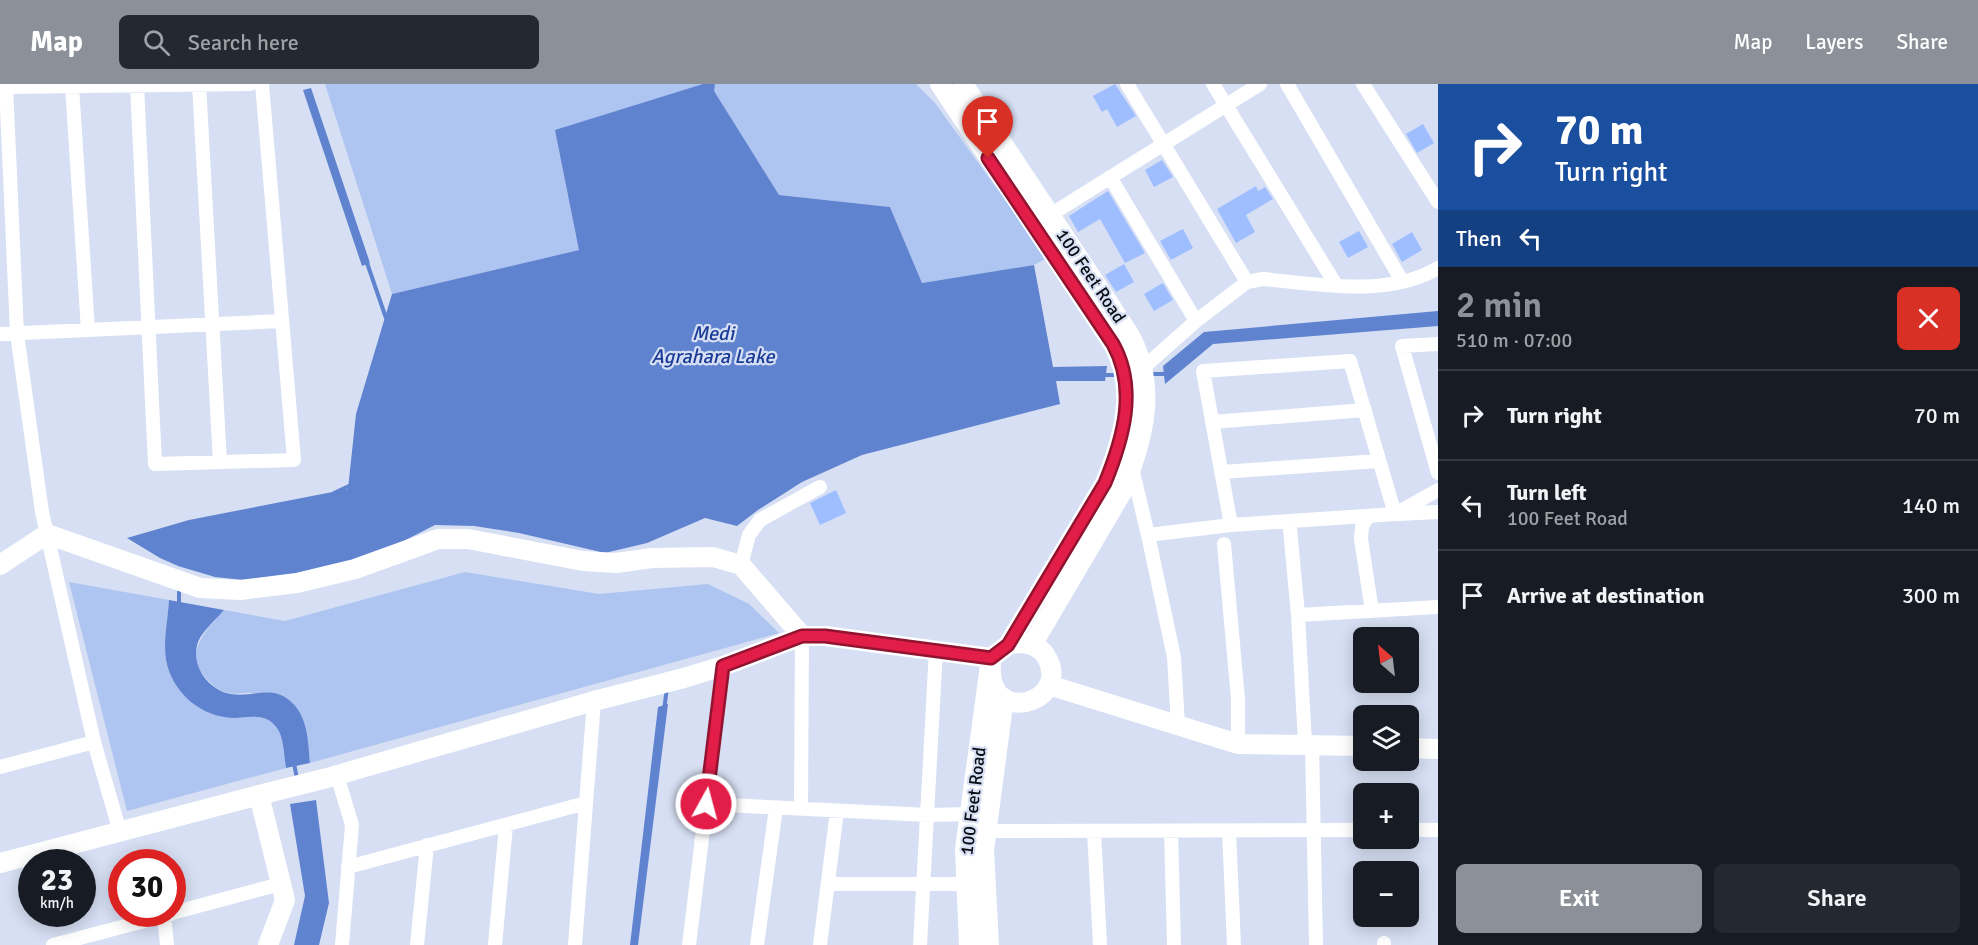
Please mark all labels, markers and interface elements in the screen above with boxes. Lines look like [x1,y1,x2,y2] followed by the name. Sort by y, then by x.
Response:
[119,15,539,69] search box
[30,25,83,59] text: Map
[140,26,173,59] icon: search
[188,29,299,56] text: Search here
[1734,29,1772,55] text: Map
[1805,29,1863,55] text: Layers
[1896,29,1948,55] text: Share
[962,96,1013,158] pin
[971,105,1004,138] icon: arrive
[1555,105,1644,156] text: 70 m
[1456,108,1534,186] icon: right
[1555,156,1668,189] text: Turn right
[1514,222,1547,255] icon: left
[1051,225,1131,327] street label: 100 Feet Road
[1456,225,1502,252] text: Then
[1456,283,1542,328] text: 2 min
[1897,287,1960,350] button: close
[652,321,775,369] water label: Medi Agrahara Lake
[1456,328,1572,353] text: 510 m · 07:00
[1456,399,1489,432] icon: right
[1507,402,1602,429] text: Turn right
[1914,402,1960,429] text: 70 m
[1507,479,1587,506] text: Turn left
[1456,489,1489,522] icon: left
[1902,492,1960,519] text: 140 m
[1507,506,1628,531] text: 100 Feet Road
[1456,579,1489,612] icon: arrive
[1507,582,1704,609] text: Arrive at destination
[1902,582,1960,609] text: 300 m
[1353,627,1419,693] north arrow
[1353,627,1419,927] map controls
[1353,705,1419,771] button: layers
[955,746,991,856] street label: 100 Feet Road
[674,772,738,836] position arrow
[1353,783,1419,849] button: +
[108,849,186,927] speed limit sign: 30
[1353,861,1419,927] button: −
[41,862,73,899] text: 23
[1456,864,1702,933] button: Exit
[1714,864,1960,933] button: Share
[40,894,74,912] text: km/h

